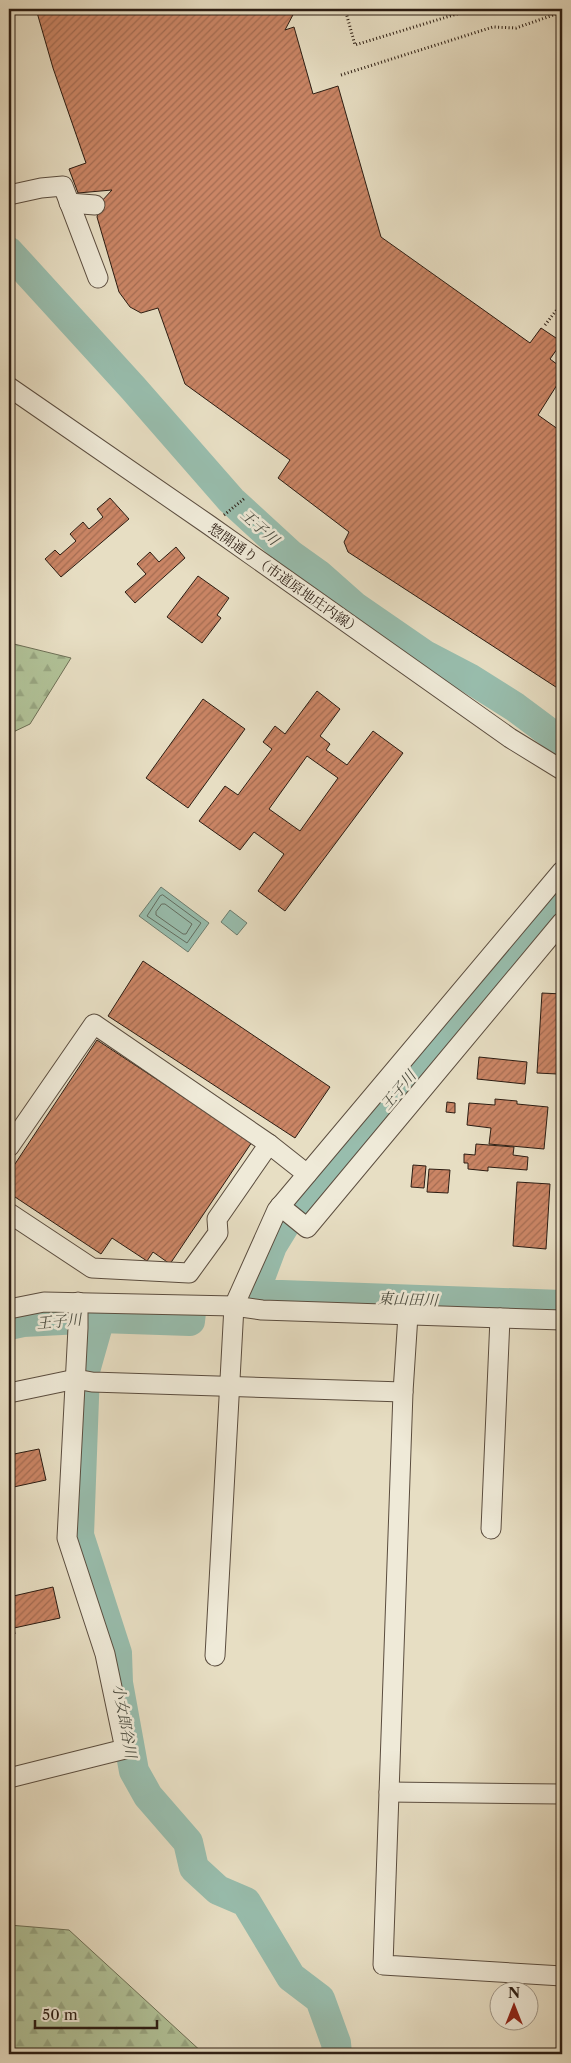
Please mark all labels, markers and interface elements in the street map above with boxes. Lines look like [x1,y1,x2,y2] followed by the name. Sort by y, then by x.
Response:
[237,505,285,550] water label: 王子川
[205,519,365,639] street label: 惣開通り（市道原地庄内線）
[376,1065,421,1113] water label: 王子川
[378,1288,440,1310] water label: 東山田川
[36,1309,84,1332] water label: 王子川
[109,1682,141,1762] water label: 小女郎谷川
[488,1980,538,2030] north arrow
[508,1984,520,2002] text: N
[35,1998,158,2030] scale bar
[42,2005,78,2024] text: 50 m

